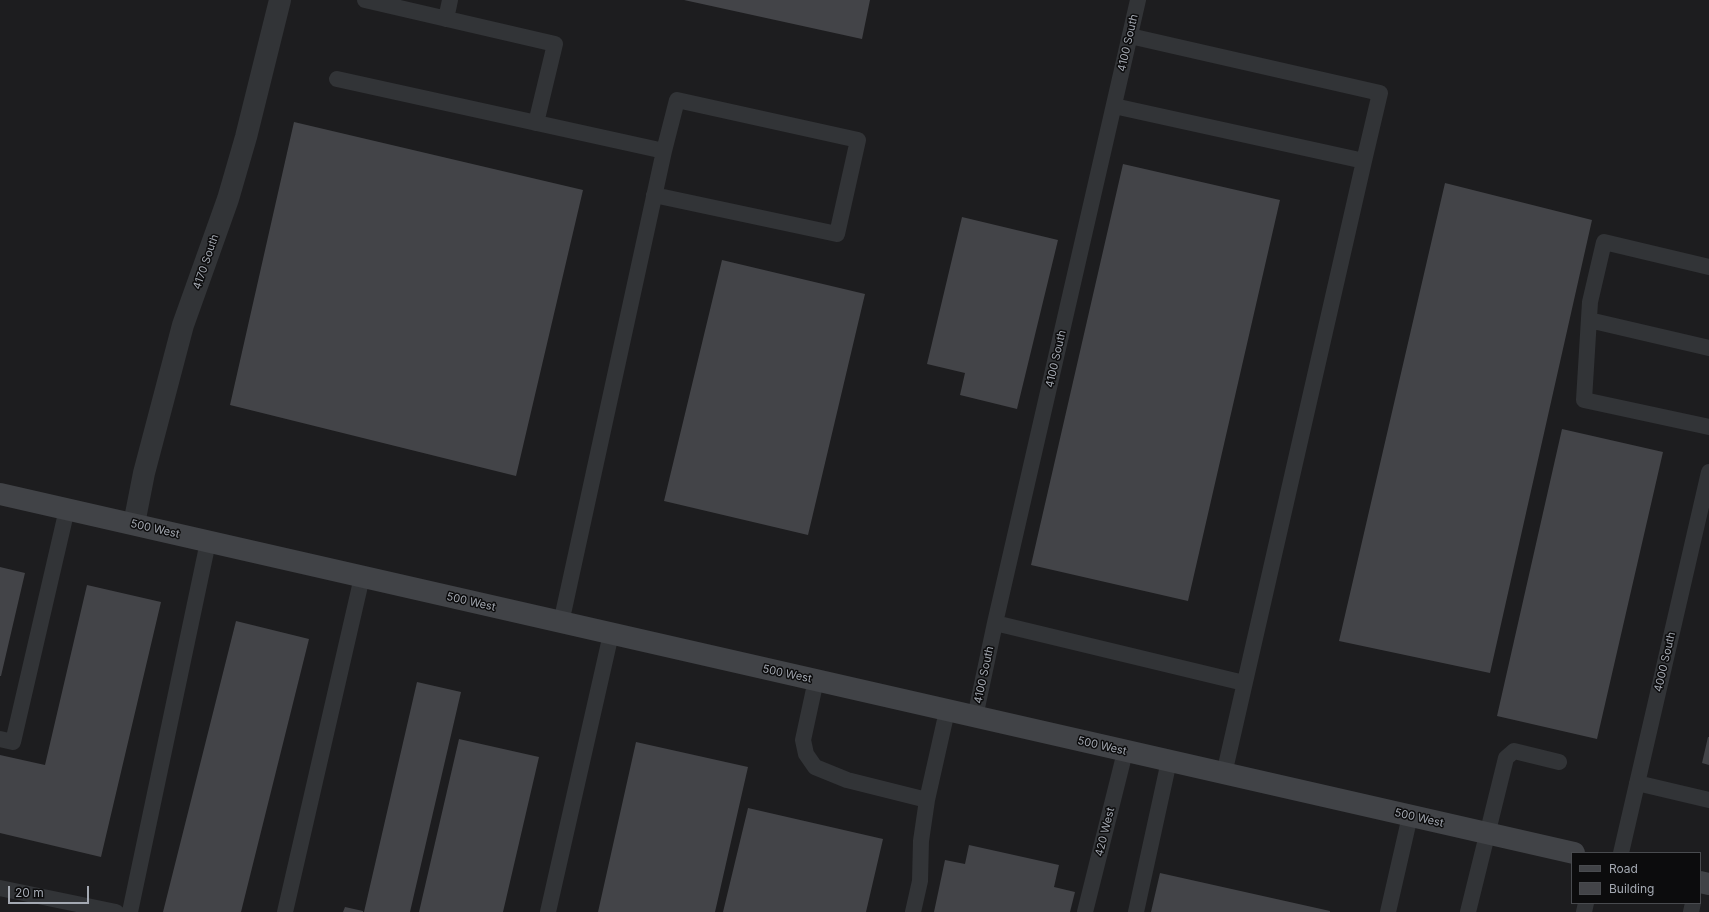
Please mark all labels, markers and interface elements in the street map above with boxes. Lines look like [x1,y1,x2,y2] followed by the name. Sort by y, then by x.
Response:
[1115,13,1141,73] street label: 4100 South
[190,233,222,291] street label: 4170 South
[1043,329,1069,389] street label: 4100 South
[129,517,181,541] street label: 500 West
[445,590,497,614] street label: 500 West
[1652,631,1678,693] street label: 4000 South
[971,645,997,705] street label: 4100 South
[761,662,813,686] street label: 500 West
[1076,734,1128,758] street label: 500 West
[1093,806,1117,858] street label: 420 West
[1393,806,1445,830] street label: 500 West
[1571,852,1701,904] legend
[1609,861,1638,876] text: Road
[10,878,91,904] scale bar
[1609,881,1654,896] text: Building
[15,885,44,900] text: 20 m

